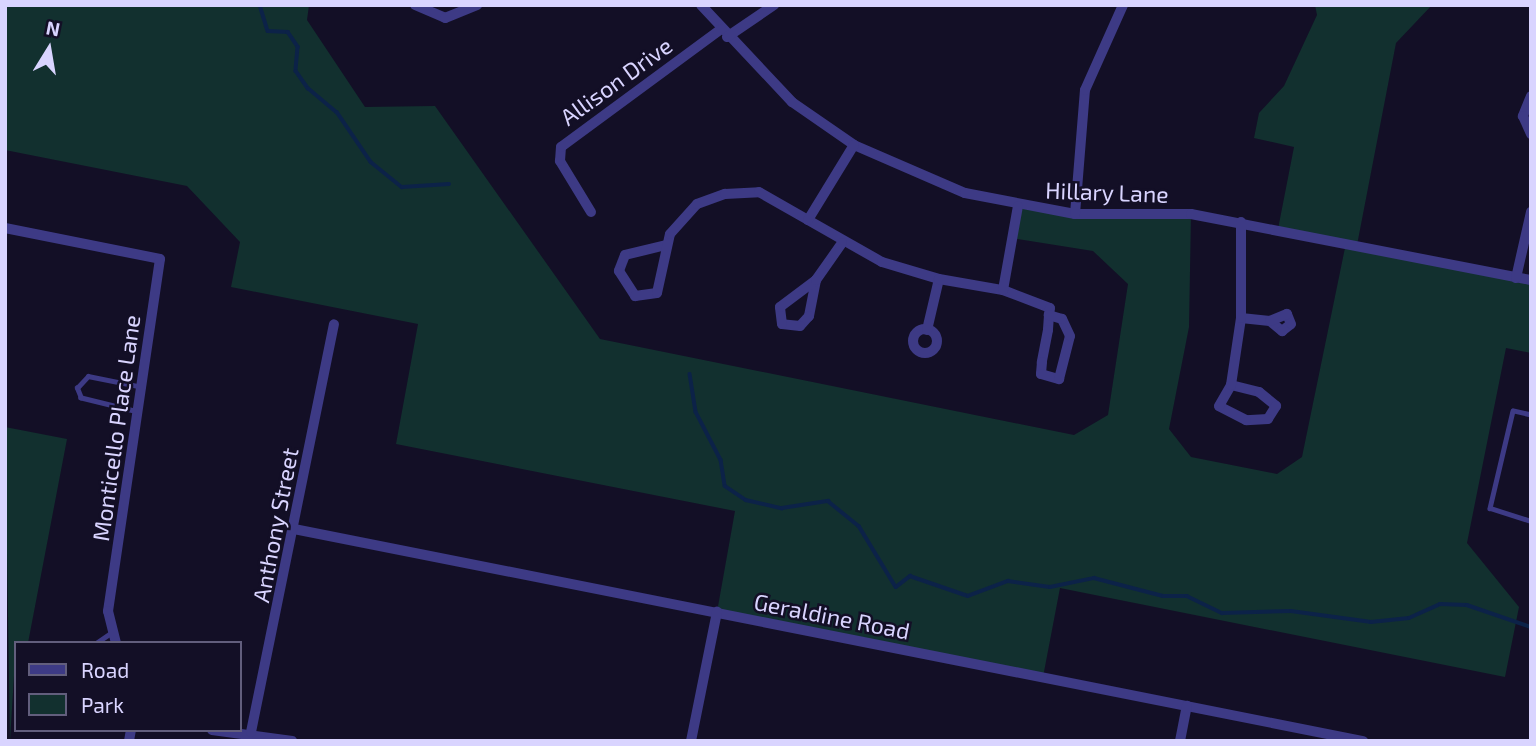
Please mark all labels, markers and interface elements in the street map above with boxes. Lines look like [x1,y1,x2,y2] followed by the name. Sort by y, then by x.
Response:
[14,14,84,84] north arrow
[44,15,62,40] text: N
[555,31,677,131] street label: Allison Drive
[1045,176,1169,208] street label: Hillary Lane
[86,313,146,543] street label: Monticello Place Lane
[246,445,304,605] street label: Anthony Street
[752,587,912,645] street label: Geraldine Road
[14,641,242,732] legend
[81,657,129,682] text: Road
[81,692,124,717] text: Park

